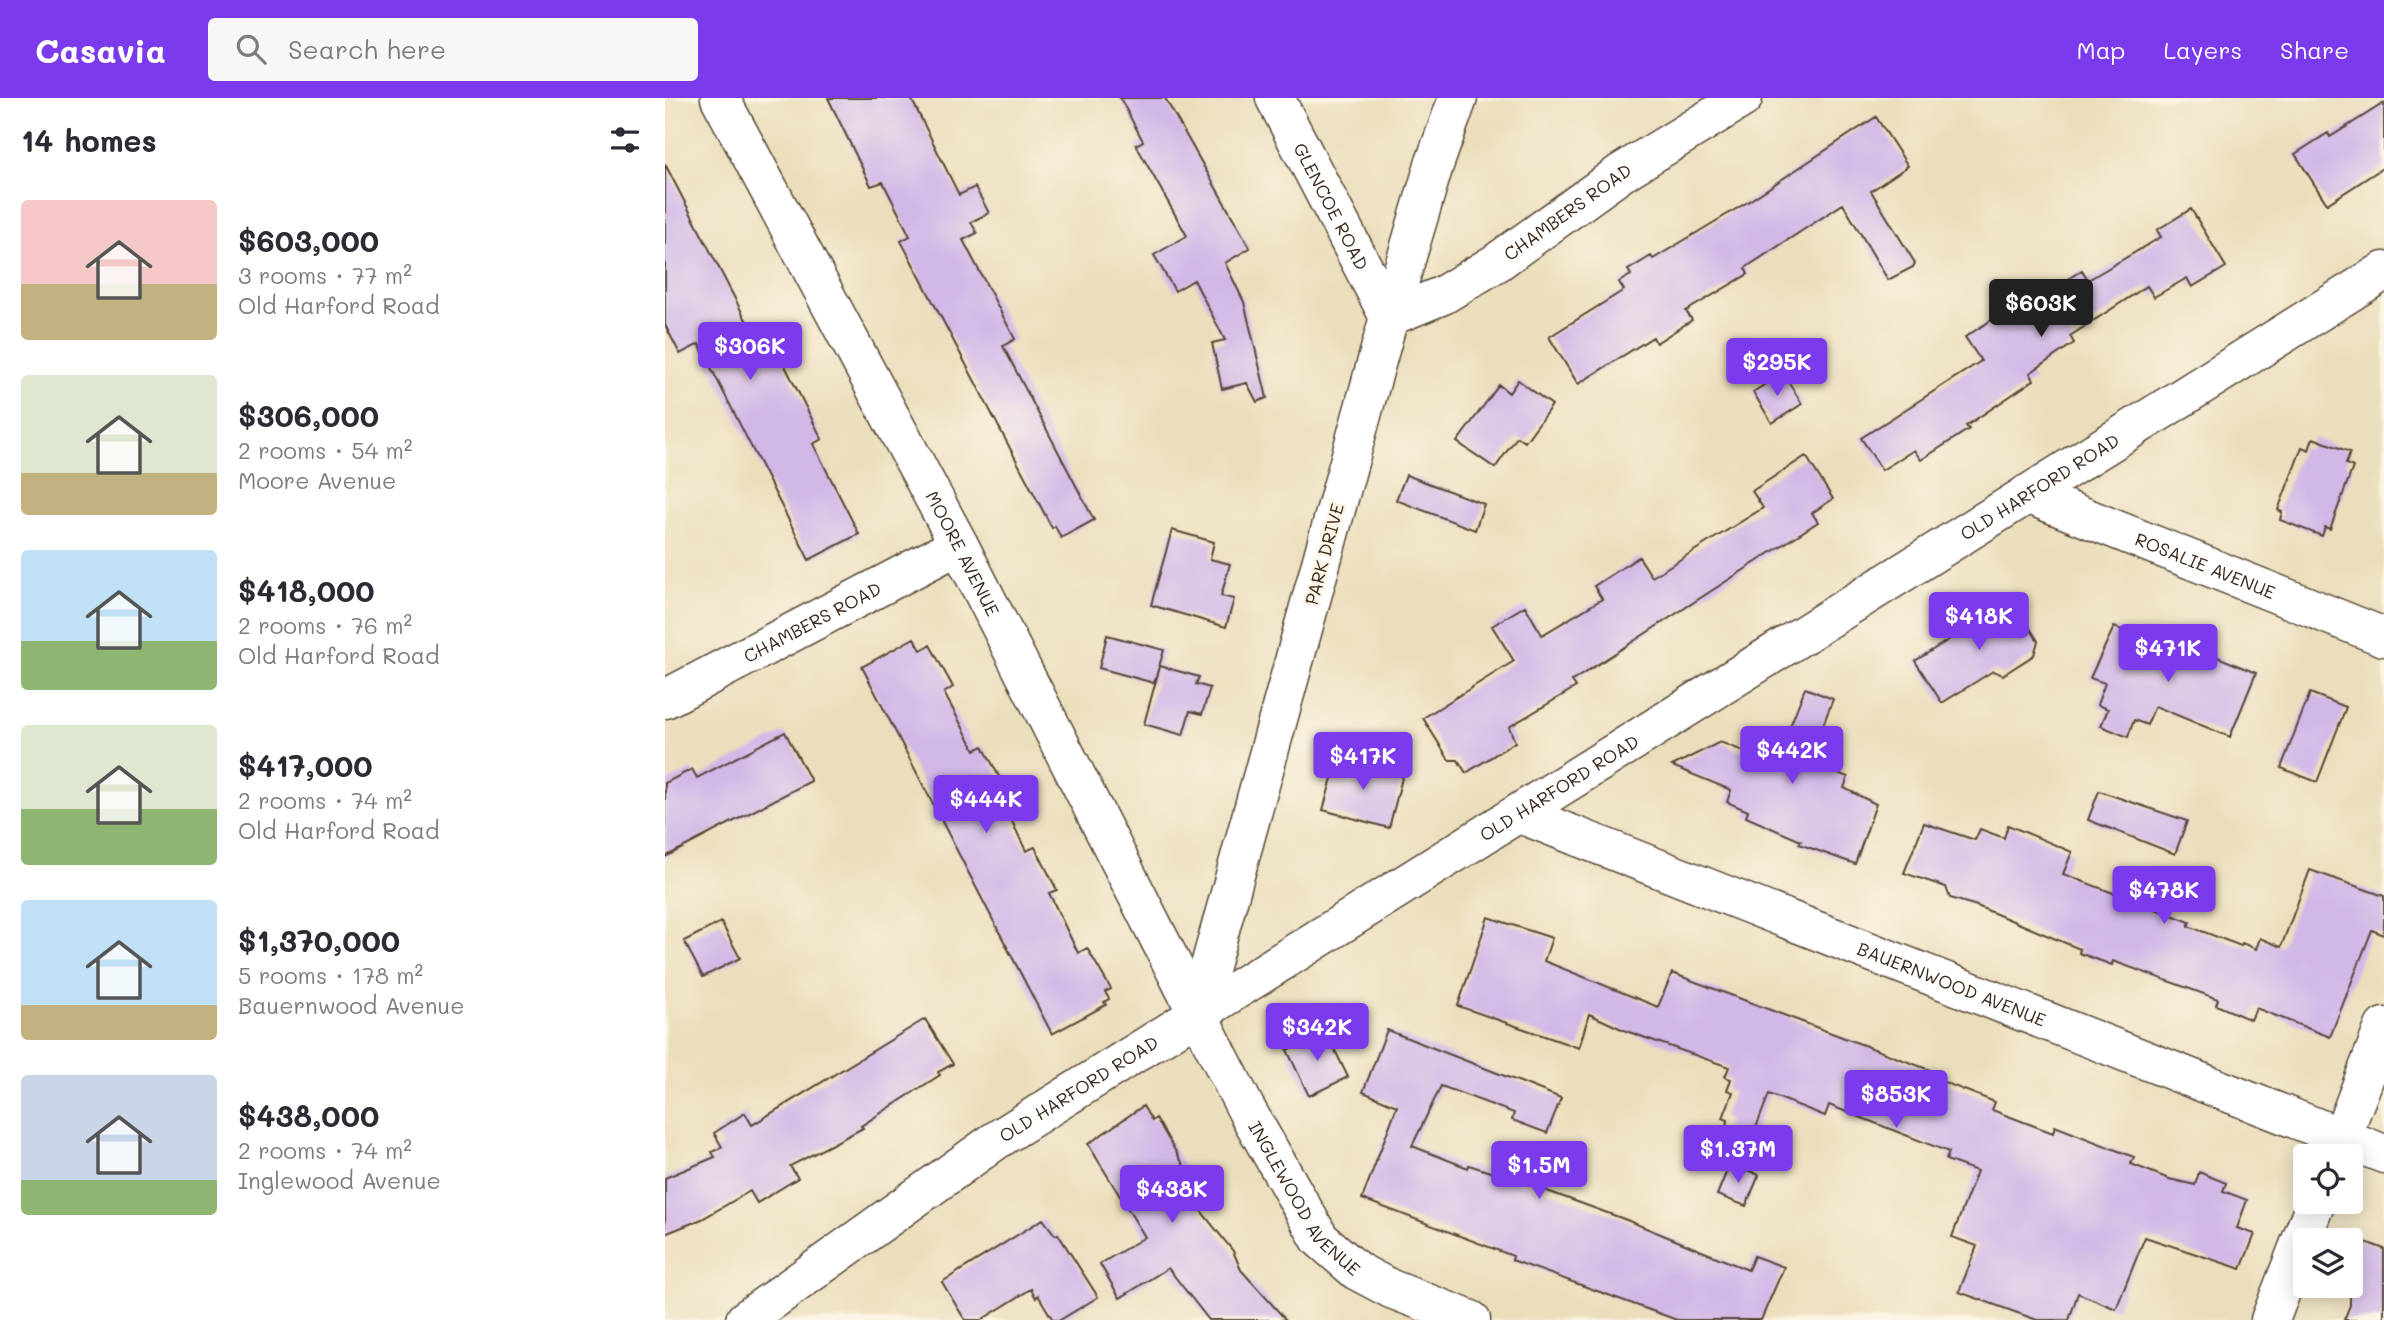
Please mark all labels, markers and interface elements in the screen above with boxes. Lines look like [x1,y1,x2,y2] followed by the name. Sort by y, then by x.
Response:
[208,18,698,81] search box
[35,28,166,71] text: Casavia
[232,30,270,68] icon: search
[288,32,446,66] text: Search here
[2077,34,2125,65] text: Map
[2163,34,2242,65] text: Layers
[2280,34,2349,65] text: Share
[21,120,157,160] text: 14 homes
[606,121,644,159] icon: filters
[1288,138,1374,274] street label: GLENCOE ROAD
[1499,158,1636,266] street label: CHAMBERS ROAD
[238,220,379,260] text: $603,000
[77,228,161,312] icon: home
[238,260,412,290] text: 3 rooms · 77 m²
[1992,280,2090,339] pin: $603K
[2005,287,2077,317] text: $603K
[238,290,440,320] text: Old Harford Road
[701,322,799,382] pin: $306K
[714,330,786,360] text: $306K
[1728,338,1826,398] pin: $295K
[1742,346,1812,376] text: $295K
[238,395,379,435] text: $306,000
[77,403,161,487] icon: home
[1955,428,2124,546] street label: OLD HARFORD ROAD
[238,435,413,465] text: 2 rooms · 54 m²
[238,465,396,495] text: Moore Avenue
[920,487,1005,620] street label: MOORE AVENUE
[1299,501,1349,607] street label: PARK DRIVE
[2132,527,2279,604] street label: ROSALIE AVENUE
[238,570,375,610] text: $418,000
[739,576,885,668] street label: CHAMBERS ROAD
[77,578,161,662] icon: home
[1930,592,2028,652] pin: $418K
[1945,600,2013,630] text: $418K
[238,610,412,640] text: 2 rooms · 76 m²
[2119,624,2217,684] pin: $471K
[2135,632,2201,662] text: $471K
[238,640,440,670] text: Old Harford Road
[1743,726,1841,786] pin: $442K
[1475,729,1643,847] street label: OLD HARFORD ROAD
[1314,732,1412,792] pin: $417K
[1756,734,1828,764] text: $442K
[1330,740,1396,770] text: $417K
[238,745,373,785] text: $417,000
[77,753,161,837] icon: home
[937,776,1035,835] pin: $444K
[949,783,1023,813] text: $444K
[238,785,412,815] text: 2 rooms · 74 m²
[238,815,440,845] text: Old Harford Road
[2115,866,2213,926] pin: $478K
[2128,874,2200,904] text: $478K
[238,920,400,960] text: $1,370,000
[77,928,161,1012] icon: home
[1854,936,2050,1032] street label: BAUERNWOOD AVENUE
[238,960,423,990] text: 5 rooms · 178 m²
[238,990,464,1020] text: Bauernwood Avenue
[1268,1004,1366,1063] pin: $342K
[1282,1011,1352,1041] text: $342K
[994,1030,1163,1148] street label: OLD HARFORD ROAD
[1847,1070,1945,1130] pin: $853K
[1861,1078,1931,1108] text: $853K
[238,1095,379,1135] text: $438,000
[77,1103,161,1187] icon: home
[1243,1117,1366,1281] street label: INGLEWOOD AVENUE
[1681,1126,1795,1185] pin: $1.37M
[1700,1133,1776,1163] text: $1.37M
[238,1135,412,1165] text: 2 rooms · 74 m²
[1490,1142,1588,1201] pin: $1.5M
[2293,1144,2363,1298] map controls
[2293,1144,2363,1214] button: locate
[1507,1149,1571,1179] text: $1.5M
[238,1165,441,1195] text: Inglewood Avenue
[1123,1166,1221,1225] pin: $438K
[1136,1173,1208,1203] text: $438K
[2293,1228,2363,1298] button: layers

